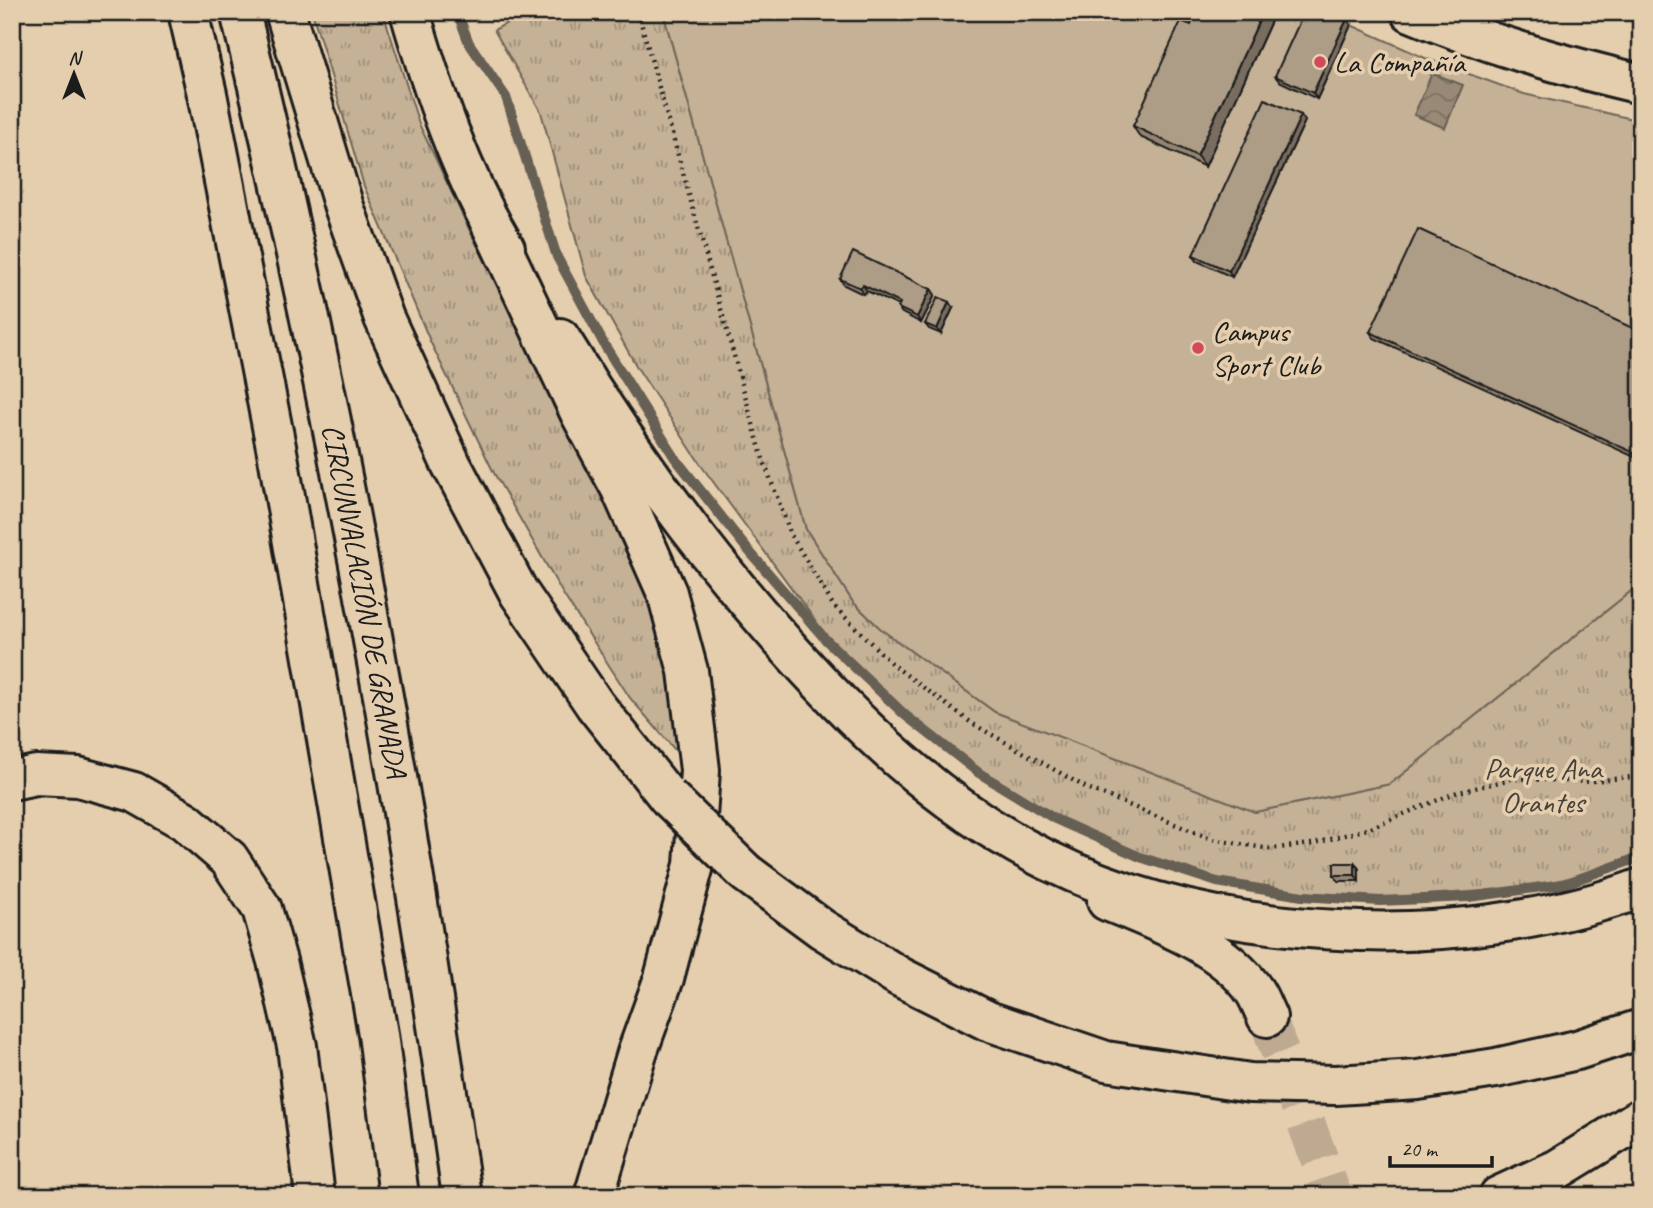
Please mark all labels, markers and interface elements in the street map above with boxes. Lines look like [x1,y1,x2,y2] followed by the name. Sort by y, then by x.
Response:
[38,38,108,108] north arrow
[1334,43,1467,81] place label: La Compañía
[68,46,83,70] text: N
[1312,54,1328,70] marker: La Compañía
[1212,312,1322,384] place label: Campus Sport Club
[1190,340,1206,356] marker: Campus Sport Club
[313,421,416,782] street label: CIRCUNVALACIÓN DE GRANADA
[1484,749,1604,821] park label: Parque Ana Orantes
[1390,1124,1492,1168] scale bar
[1401,1136,1439,1162] text: 20 m

